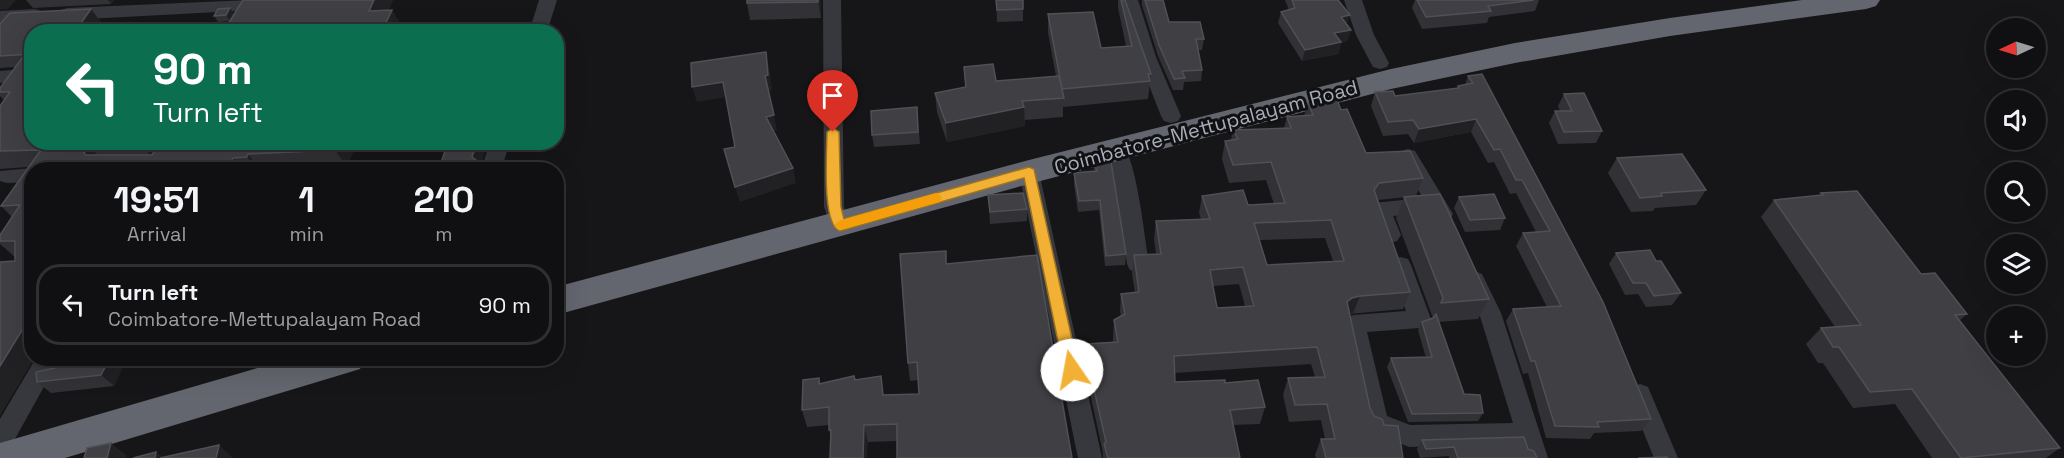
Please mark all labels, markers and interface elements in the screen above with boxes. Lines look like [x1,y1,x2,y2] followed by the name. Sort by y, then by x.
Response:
[1986,18,2046,78] north arrow
[1986,18,2046,366] map controls
[153,43,253,96] text: 90 m
[54,48,132,126] icon: left
[807,70,858,132] pin
[1051,74,1361,180] street label: Coimbatore-Mettupalayam Road
[816,79,849,112] icon: arrive
[1986,90,2046,150] button: sound
[153,95,263,130] text: Turn left
[1986,162,2046,222] button: search
[114,177,200,223] text: 19:51
[299,177,315,223] text: 1
[413,177,474,223] text: 210
[127,221,187,247] text: Arrival
[290,221,324,247] text: min
[435,221,453,247] text: m
[1986,234,2046,294] button: layers
[108,278,198,306] text: Turn left
[57,288,90,321] icon: left
[479,291,531,319] text: 90 m
[108,306,421,332] text: Coimbatore-Mettupalayam Road
[1986,306,2046,366] button: +
[1040,338,1104,402] position arrow

